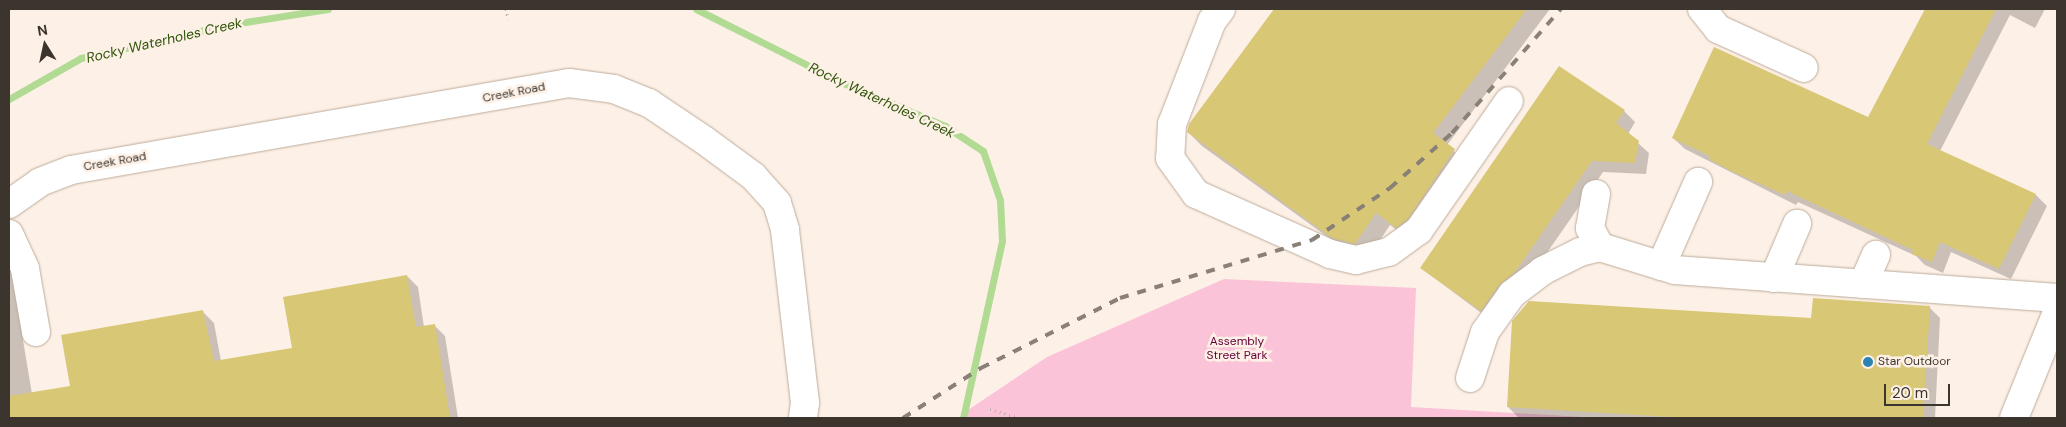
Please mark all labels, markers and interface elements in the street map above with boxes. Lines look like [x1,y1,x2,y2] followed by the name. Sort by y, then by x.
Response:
[84,14,244,66] water label: Rocky Waterholes Creek
[20,20,70,70] north arrow
[36,20,49,40] text: N
[806,59,958,141] water label: Rocky Waterholes Creek
[481,80,547,106] street label: Creek Road
[82,149,148,175] street label: Creek Road
[1207,335,1267,363] park label: Assembly Street Park
[1878,355,1951,369] place label: Star Outdoor
[1862,356,1874,368] marker: Star Outdoor
[1886,374,1952,406] scale bar
[1892,383,1928,403] text: 20 m

